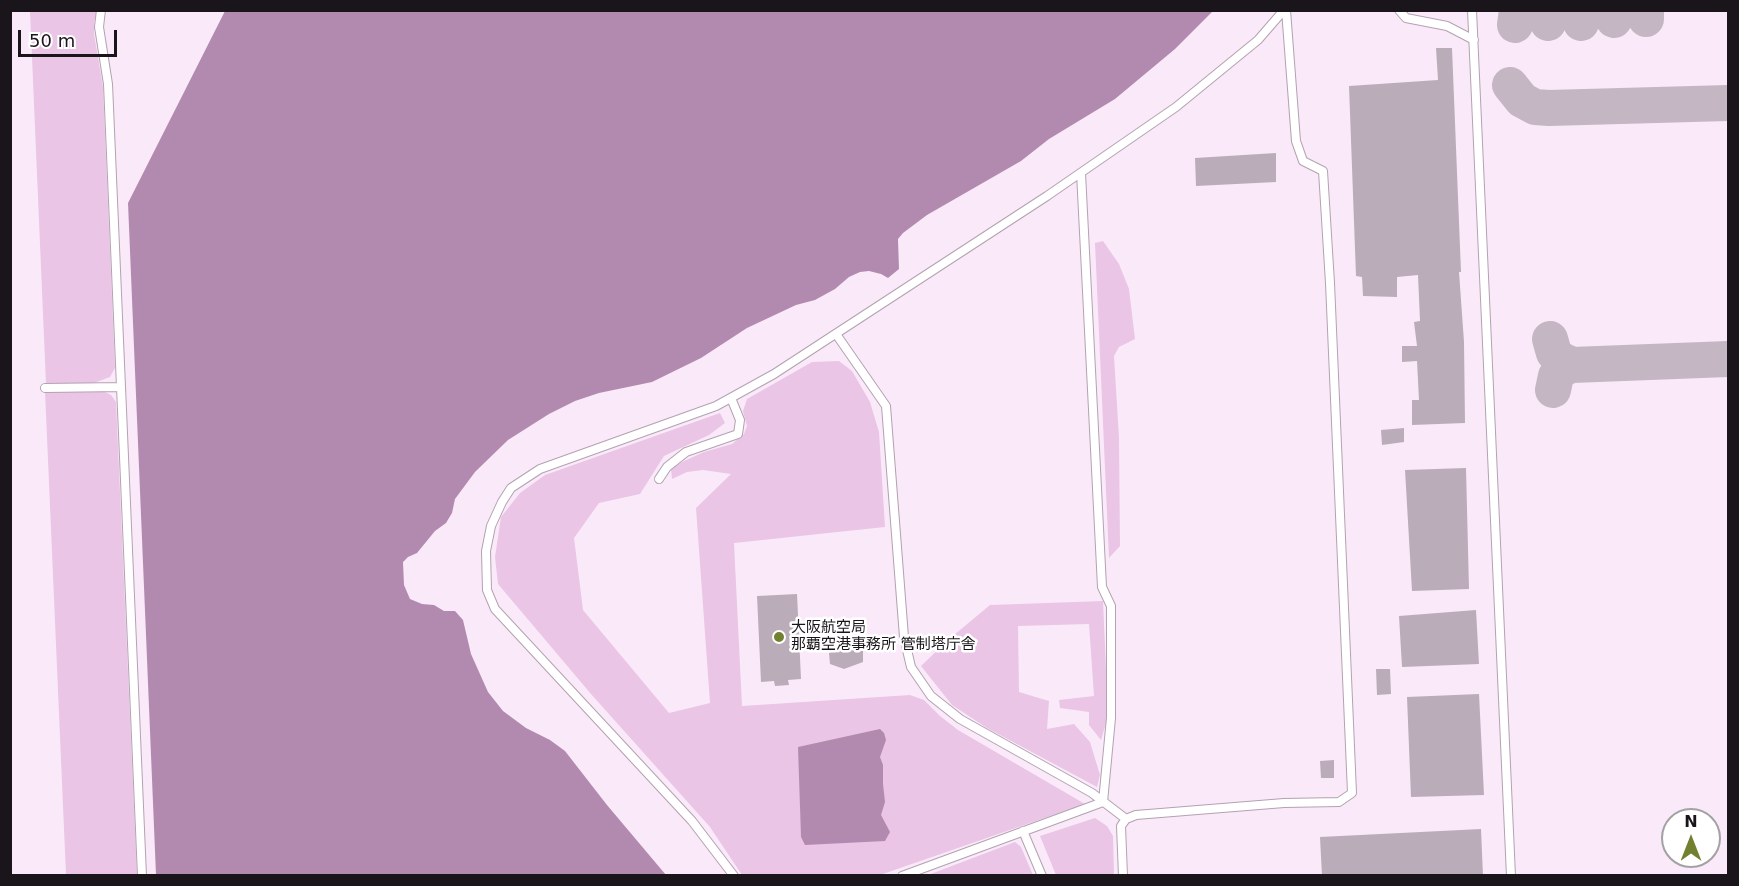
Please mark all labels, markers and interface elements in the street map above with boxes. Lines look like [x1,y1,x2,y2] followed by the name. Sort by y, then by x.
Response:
[21,18,120,56] scale bar
[29,30,75,51] text: 50 m
[791,619,976,654] place label: 大阪航空局 那覇空港事務所 管制塔庁舎
[772,630,786,644] marker: 大阪航空局 那覇空港事務所 管制塔庁舎
[1661,808,1721,868] north arrow
[1684,812,1698,831] text: N

